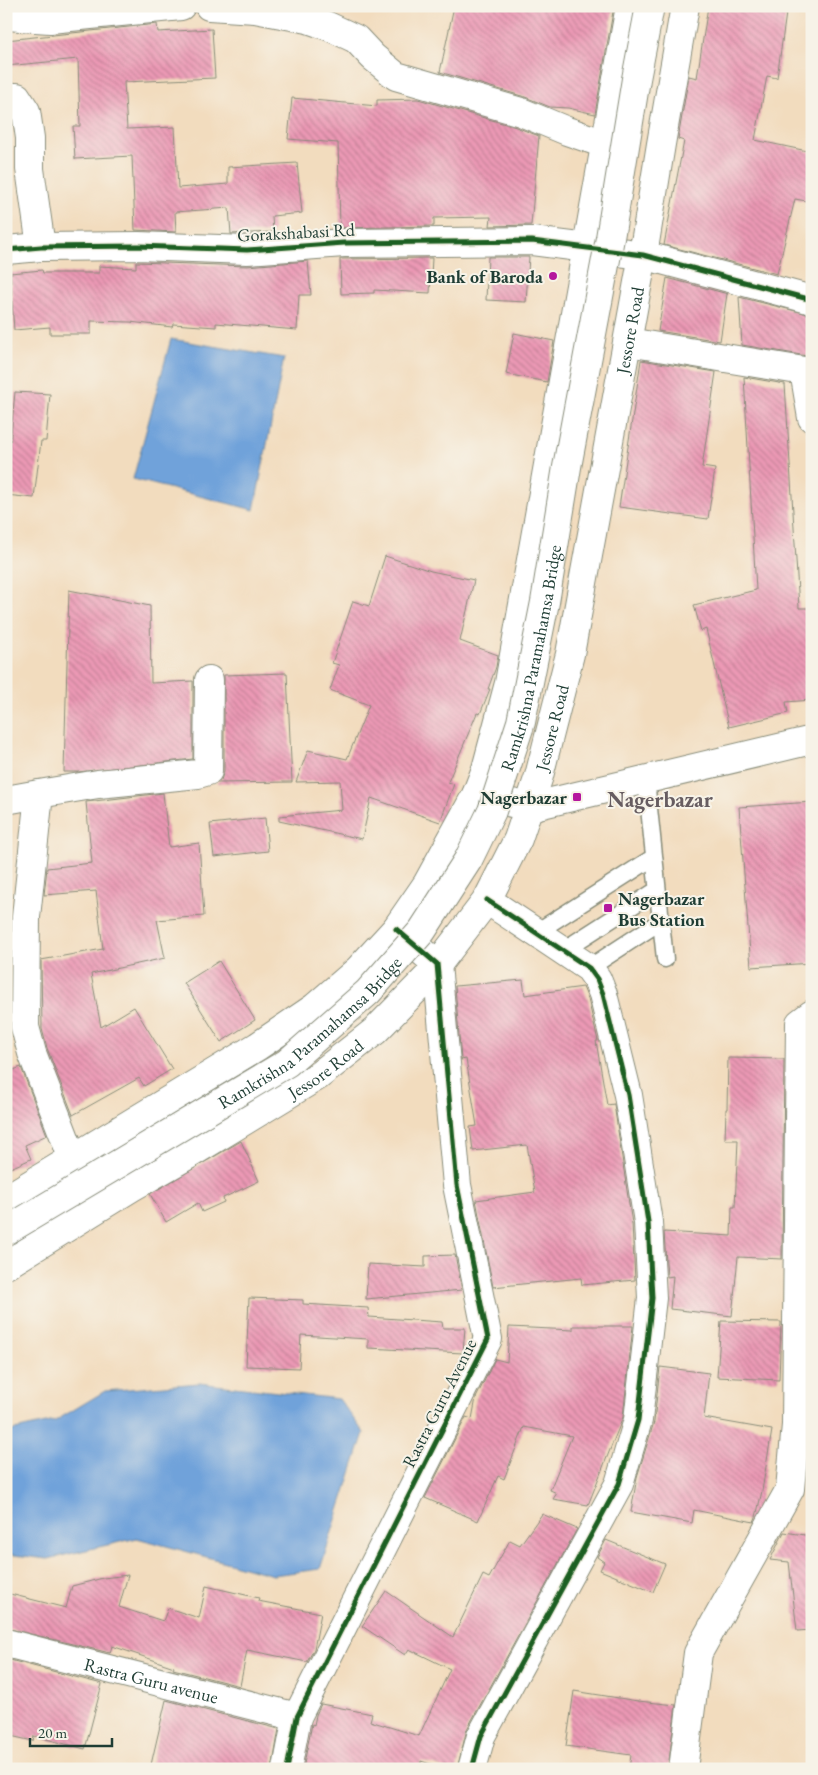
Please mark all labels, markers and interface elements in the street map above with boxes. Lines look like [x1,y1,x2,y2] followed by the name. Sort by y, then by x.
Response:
[237,217,356,247] street label: Gorakshabasi Rd
[426,265,543,288] place label: Bank of Baroda
[547,270,559,282] marker: Bank of Baroda
[610,284,649,378] street label: Jessore Road
[494,543,566,774] street label: Ramkrishna Paramahamsa Bridge
[529,681,574,775] street label: Jessore Road
[607,785,714,814] district label: Nagerbazar
[481,786,568,809] place label: Nagerbazar
[571,791,583,803] marker: Nagerbazar
[618,887,705,931] place label: Nagerbazar Bus Station
[602,902,614,914] marker: Nagerbazar Bus Station
[213,951,406,1113] street label: Ramkrishna Paramahamsa Bridge
[281,1033,368,1104] street label: Jessore Road
[397,1335,481,1471] street label: Rastra Guru Avenue
[82,1652,221,1708] street label: Rastra Guru avenue
[30,1715,112,1747] scale bar
[38,1723,67,1742] text: 20 m

